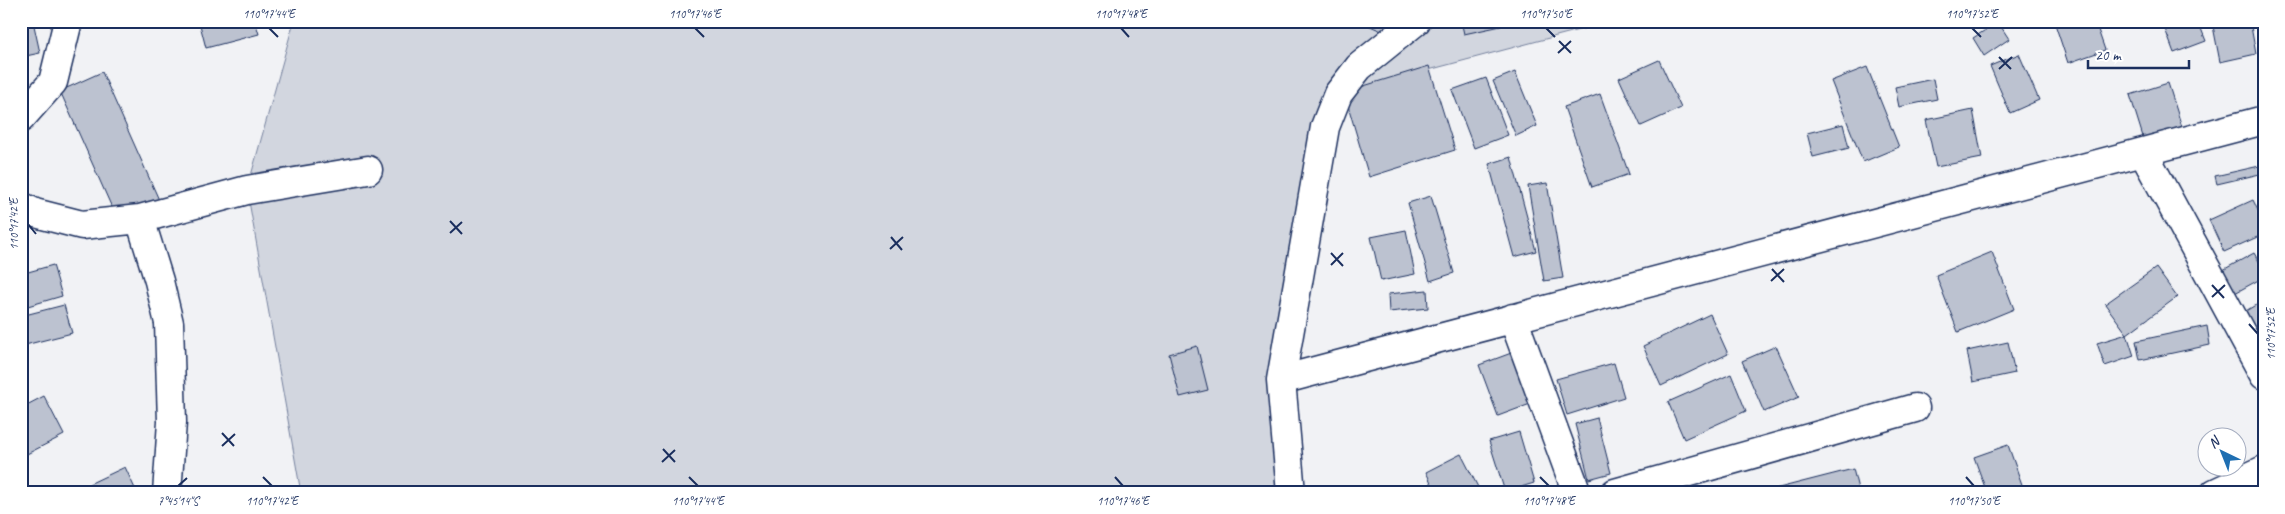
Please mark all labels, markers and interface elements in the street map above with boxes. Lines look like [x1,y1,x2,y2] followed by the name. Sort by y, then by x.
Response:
[243,6,297,22] text: 110°17'44"E
[669,6,723,22] text: 110°17'46"E
[1095,6,1149,22] text: 110°17'48"E
[1520,6,1574,22] text: 110°17'50"E
[1946,6,2000,22] text: 110°17'52"E
[2088,38,2189,70] scale bar
[2095,46,2122,65] text: 20 m
[6,196,22,250] text: 110°17'42"E
[2263,306,2279,360] text: 110°17'52"E
[2198,426,2248,476] north arrow
[2205,432,2224,452] text: N
[158,493,200,509] text: 7°45'14"S
[246,493,300,509] text: 110°17'42"E
[672,493,726,509] text: 110°17'44"E
[1097,493,1151,509] text: 110°17'46"E
[1523,493,1577,509] text: 110°17'48"E
[1948,493,2002,509] text: 110°17'50"E

